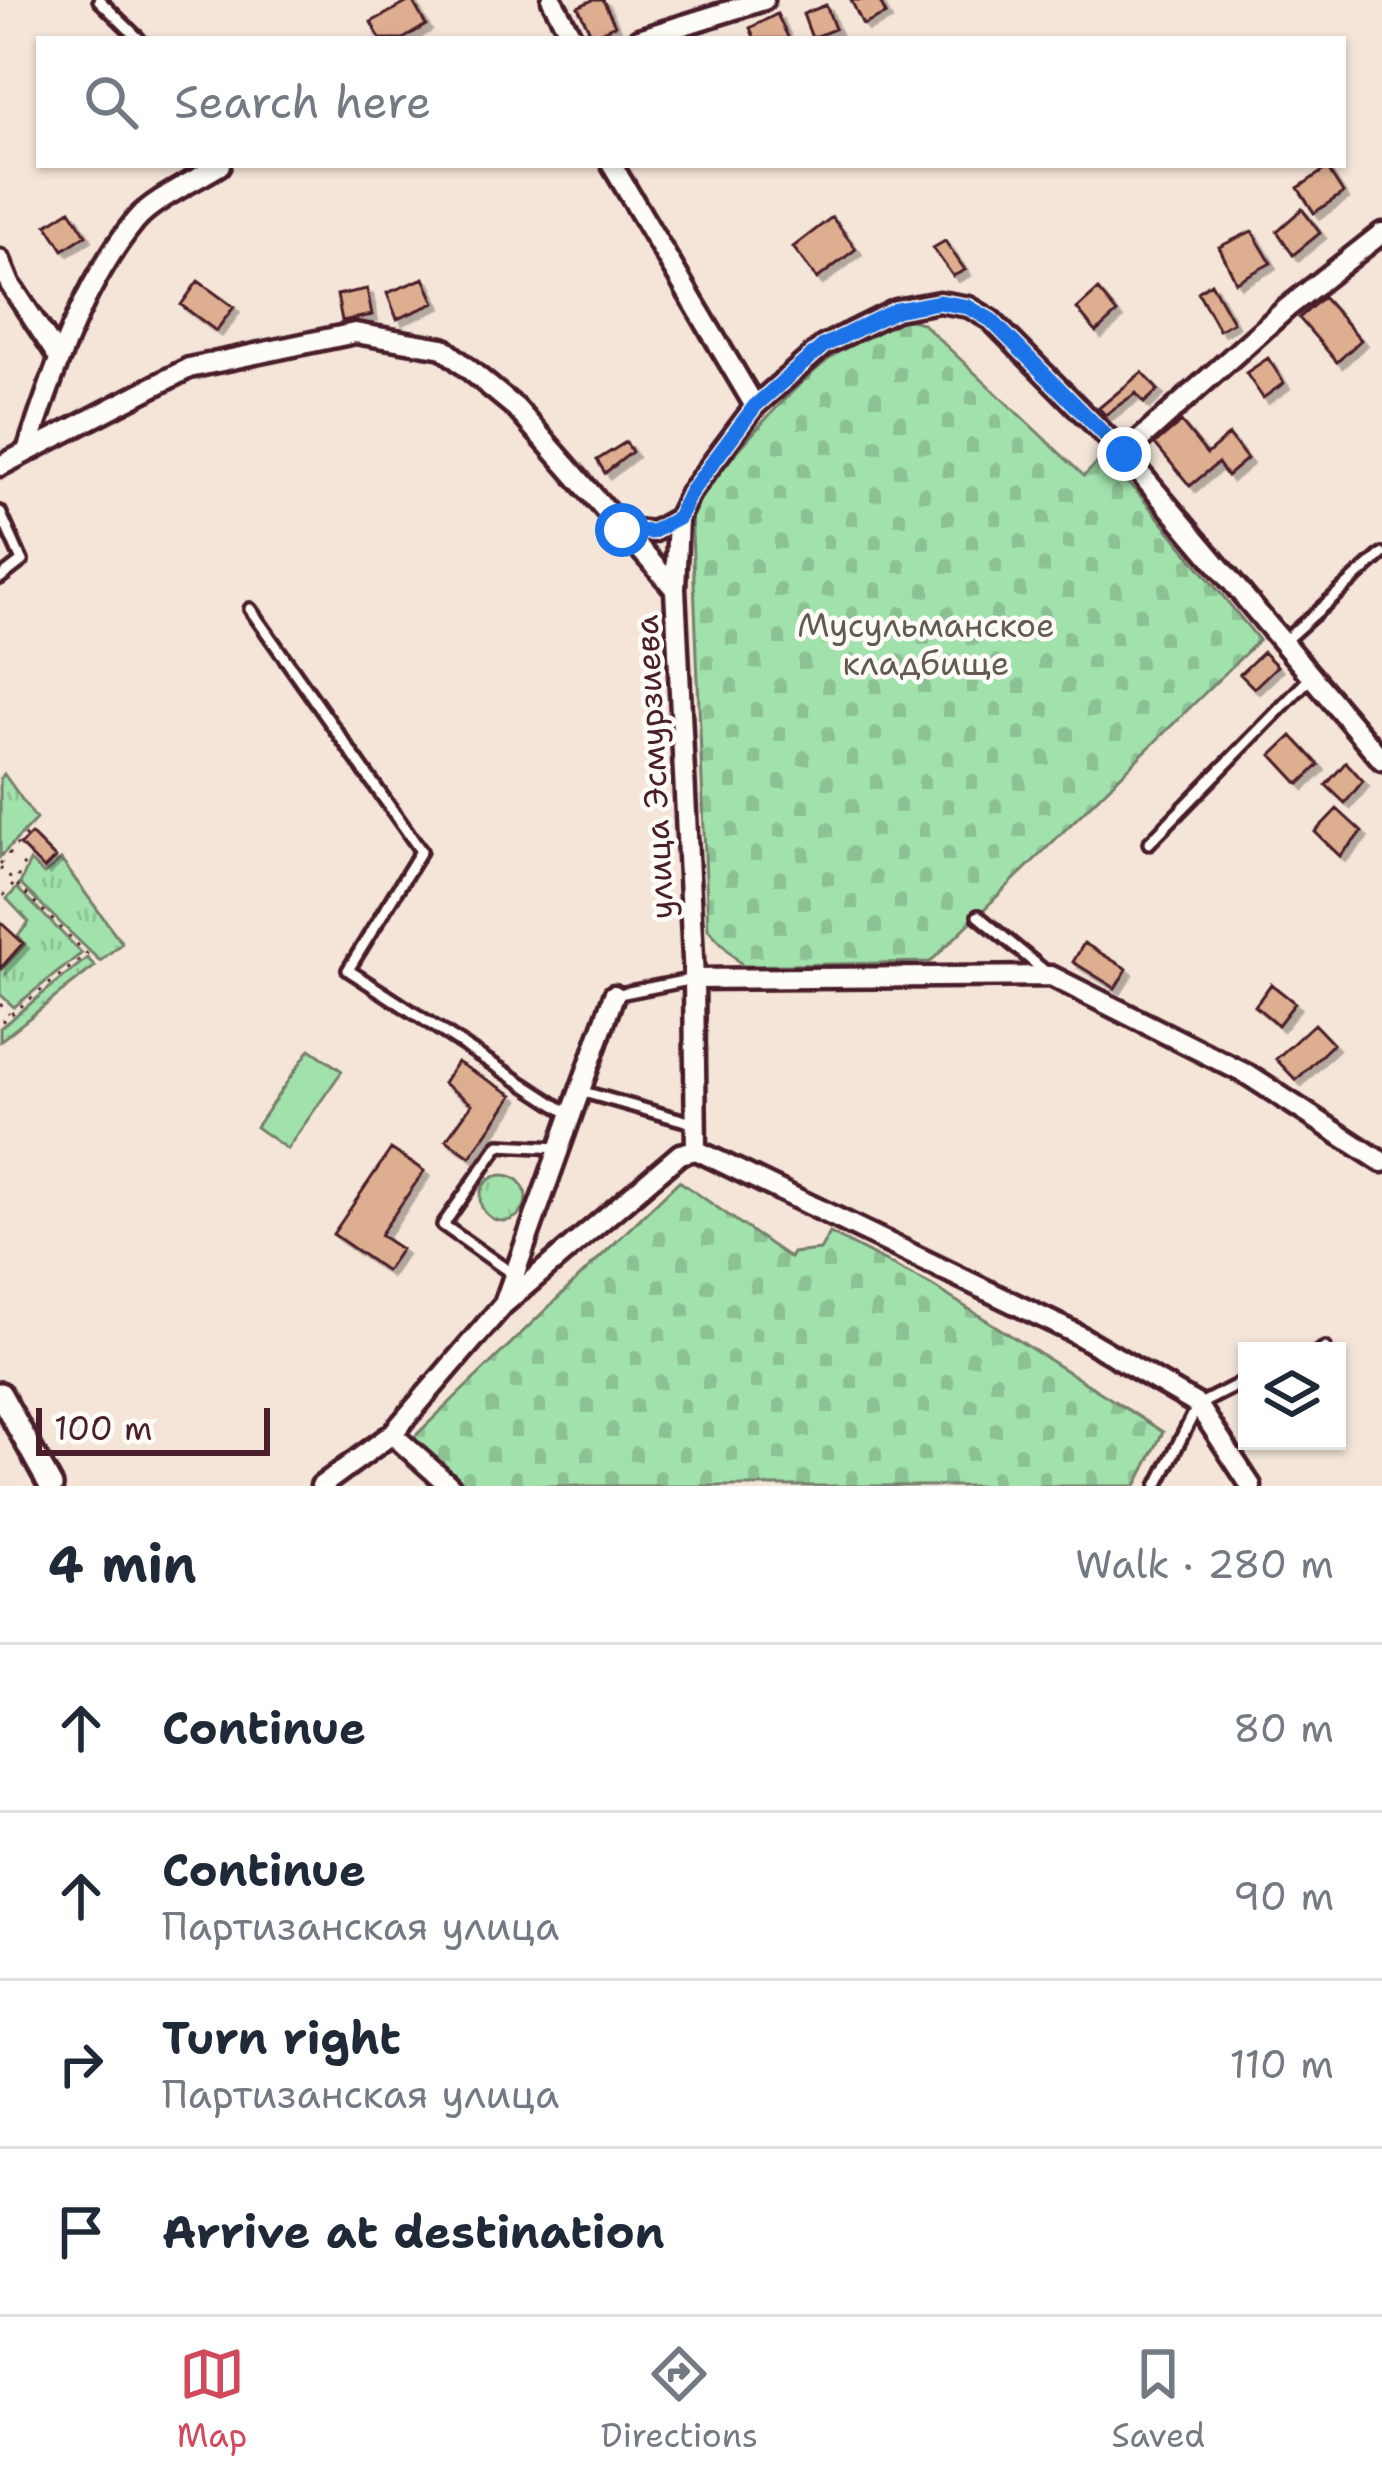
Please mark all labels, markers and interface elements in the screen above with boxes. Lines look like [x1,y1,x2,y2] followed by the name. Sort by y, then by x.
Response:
[36,36,1346,168] search box
[78,69,144,135] icon: search
[174,72,431,132] text: Search here
[1097,427,1151,481] route end
[595,503,649,557] route start
[797,603,1055,686] park label: Мусульманское кладбище
[624,614,684,920] street label: улица Эсмурзиева
[1238,1342,1346,1450] map controls
[1238,1342,1346,1450] button: layers
[36,1402,270,1455] scale bar
[54,1406,153,1451] text: 100 m
[48,1530,197,1598] text: 4 min
[1075,1538,1334,1590] text: Walk · 280 m
[48,1695,114,1761] icon: ahead
[162,1698,366,1758] text: Continue
[1233,1702,1334,1754] text: 80 m
[162,1840,366,1900] text: Continue
[48,1863,114,1929] icon: ahead
[1233,1870,1334,1922] text: 90 m
[162,1900,559,1952] text: Партизанская улица
[162,2008,401,2068] text: Turn right
[48,2031,114,2097] icon: right
[1230,2038,1334,2090] text: 110 m
[162,2068,559,2120] text: Партизанская улица
[48,2199,114,2265] icon: arrive
[162,2202,665,2262] text: Arrive at destination
[177,2341,247,2458] tab: Map
[601,2341,758,2458] tab: Directions
[1112,2341,1205,2458] tab: Saved

